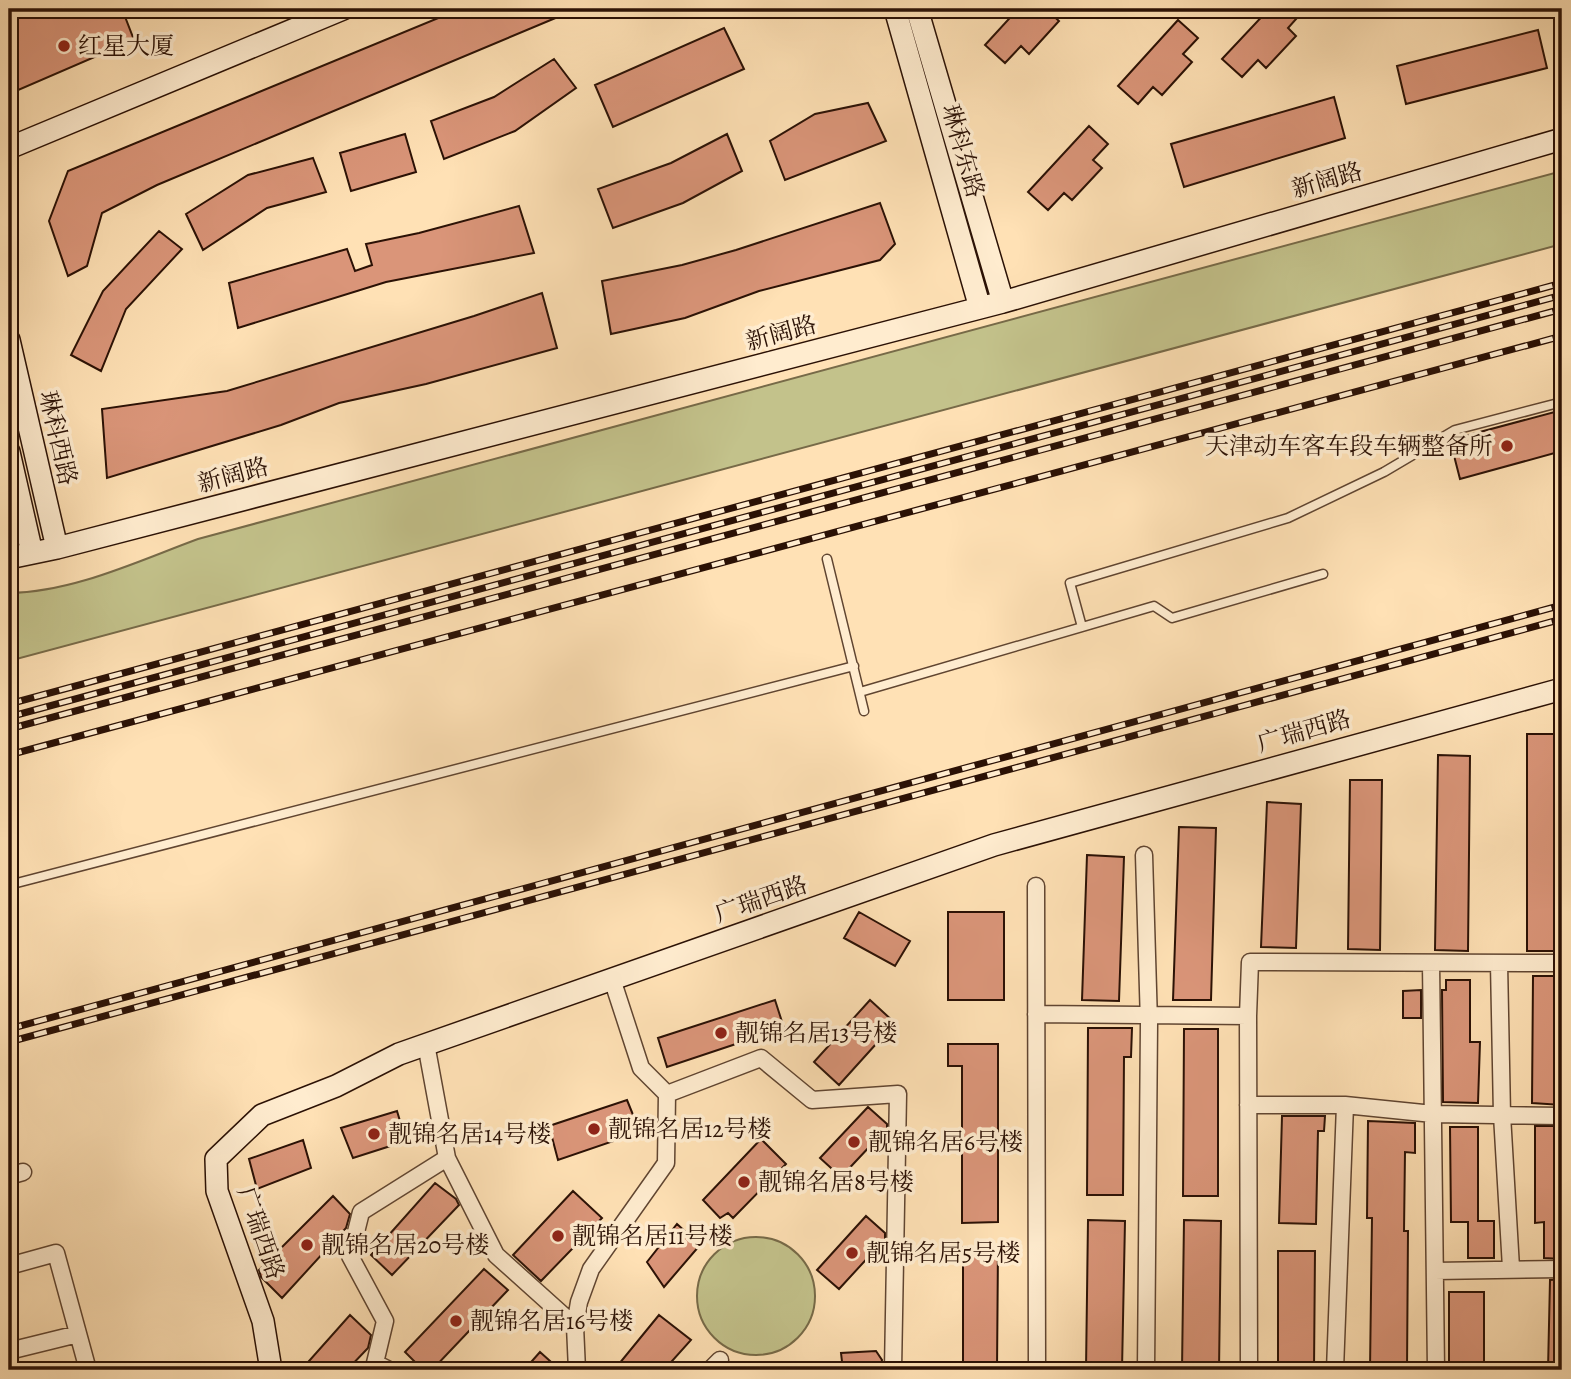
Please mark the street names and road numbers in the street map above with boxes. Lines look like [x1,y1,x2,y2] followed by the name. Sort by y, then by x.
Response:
[934,100,992,202] street label: 琳科东路
[1288,155,1366,205] street label: 新阔路
[742,308,820,358] street label: 新阔路
[32,388,84,488] street label: 琳科西路
[194,450,272,500] street label: 新阔路
[1253,702,1355,760] street label: 广瑞西路
[710,868,812,930] street label: 广瑞西路
[230,1182,292,1284] street label: 广瑞西路

